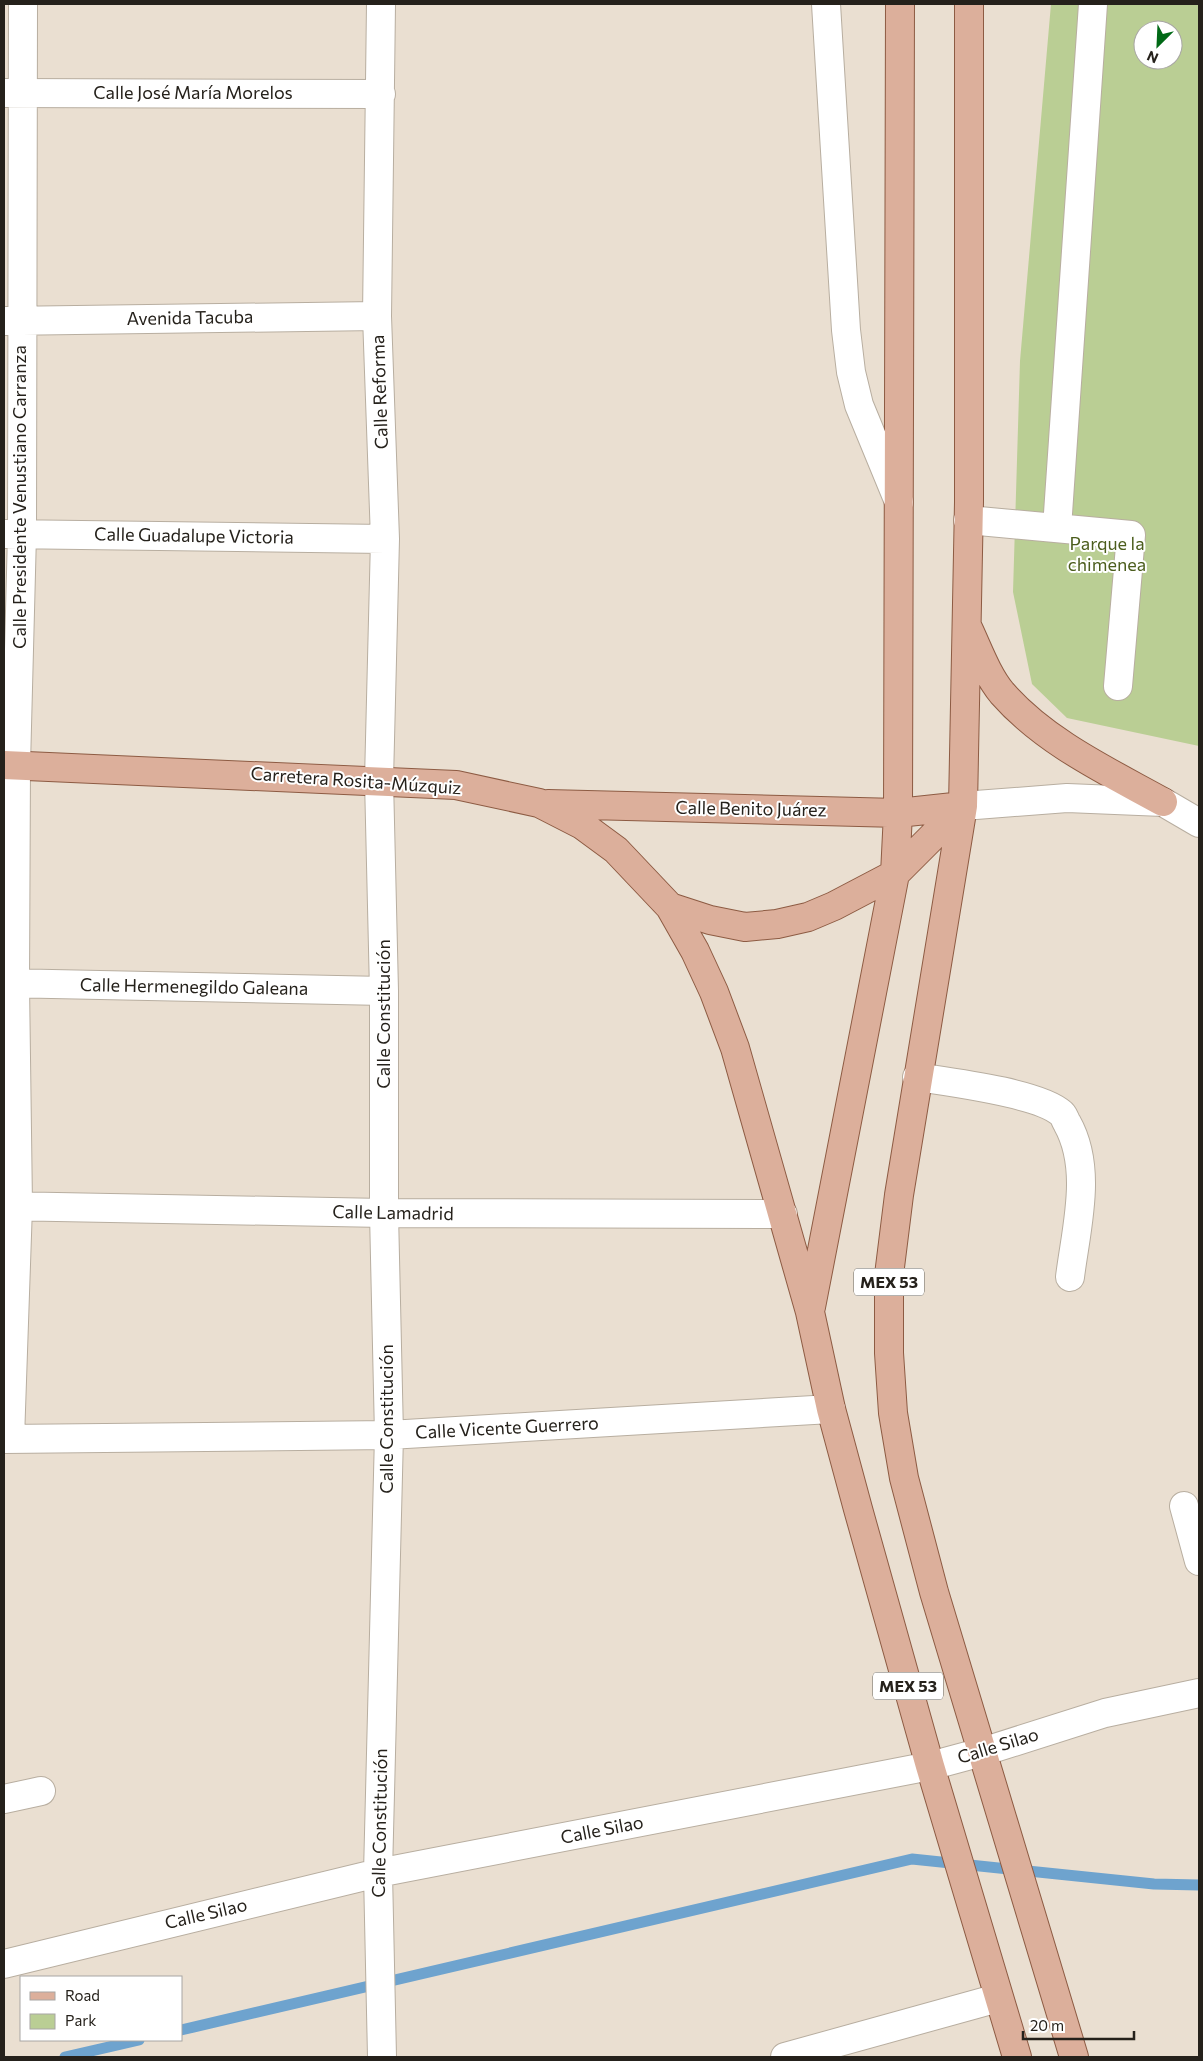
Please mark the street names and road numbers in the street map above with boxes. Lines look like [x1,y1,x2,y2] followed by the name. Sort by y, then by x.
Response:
[93,81,293,103] street label: Calle José María Morelos
[126,305,254,329] street label: Avenida Tacuba
[366,334,392,450] street label: Calle Reforma
[8,345,30,649] street label: Calle Presidente Venustiano Carranza
[94,522,294,548] street label: Calle Guadalupe Victoria
[250,762,462,798] street label: Carretera Rosita-Múzquiz
[675,796,827,820] street label: Calle Benito Juárez
[372,939,394,1089] street label: Calle Constitución
[80,973,308,999] street label: Calle Hermenegildo Galeana
[332,1200,454,1224] street label: Calle Lamadrid
[854,1268,924,1295] road number: MEX 53
[375,1344,397,1494] street label: Calle Constitución
[415,1411,599,1443] street label: Calle Vicente Guerrero
[873,1672,943,1700] road number: MEX 53
[954,1722,1041,1768] street label: Calle Silao
[367,1748,391,1898] street label: Calle Constitución
[559,1810,645,1848] street label: Calle Silao
[162,1893,249,1933] street label: Calle Silao

